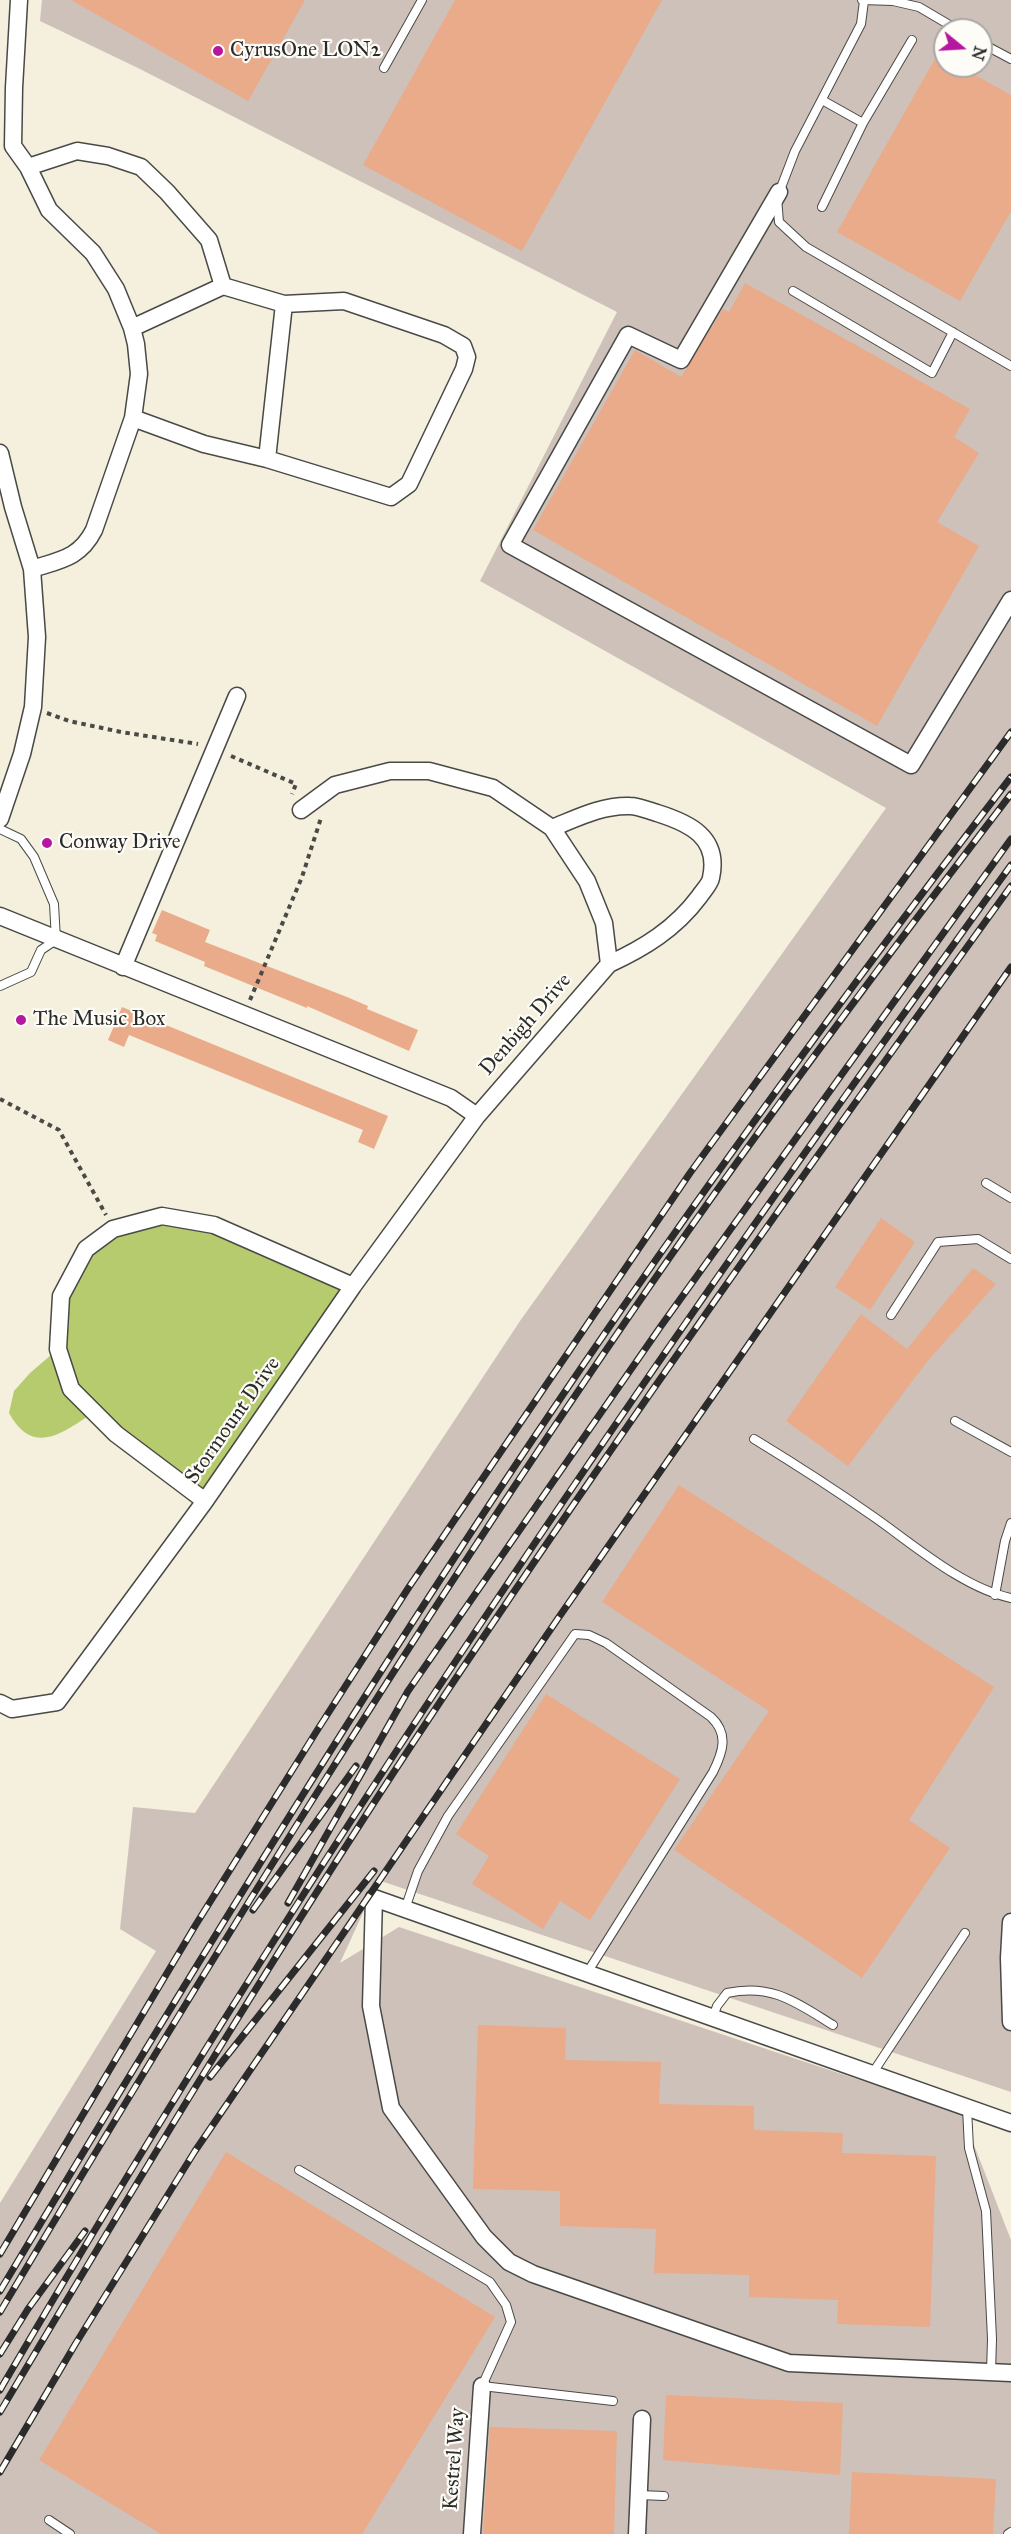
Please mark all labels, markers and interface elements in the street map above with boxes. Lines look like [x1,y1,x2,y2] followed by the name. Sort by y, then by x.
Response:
[933,18,993,78] north arrow
[230,38,381,64] place label: CyrusOne LON2
[211,44,225,58] marker: CyrusOne LON2
[968,44,990,62] text: N
[59,830,180,856] place label: Conway Drive
[40,836,54,850] marker: Conway Drive
[475,969,577,1081] street label: Denbigh Drive
[33,1007,165,1033] place label: The Music Box
[14,1013,28,1027] marker: The Music Box
[180,1353,286,1489] street label: Stormount Drive
[439,2407,471,2511] street label: Kestrel Way

